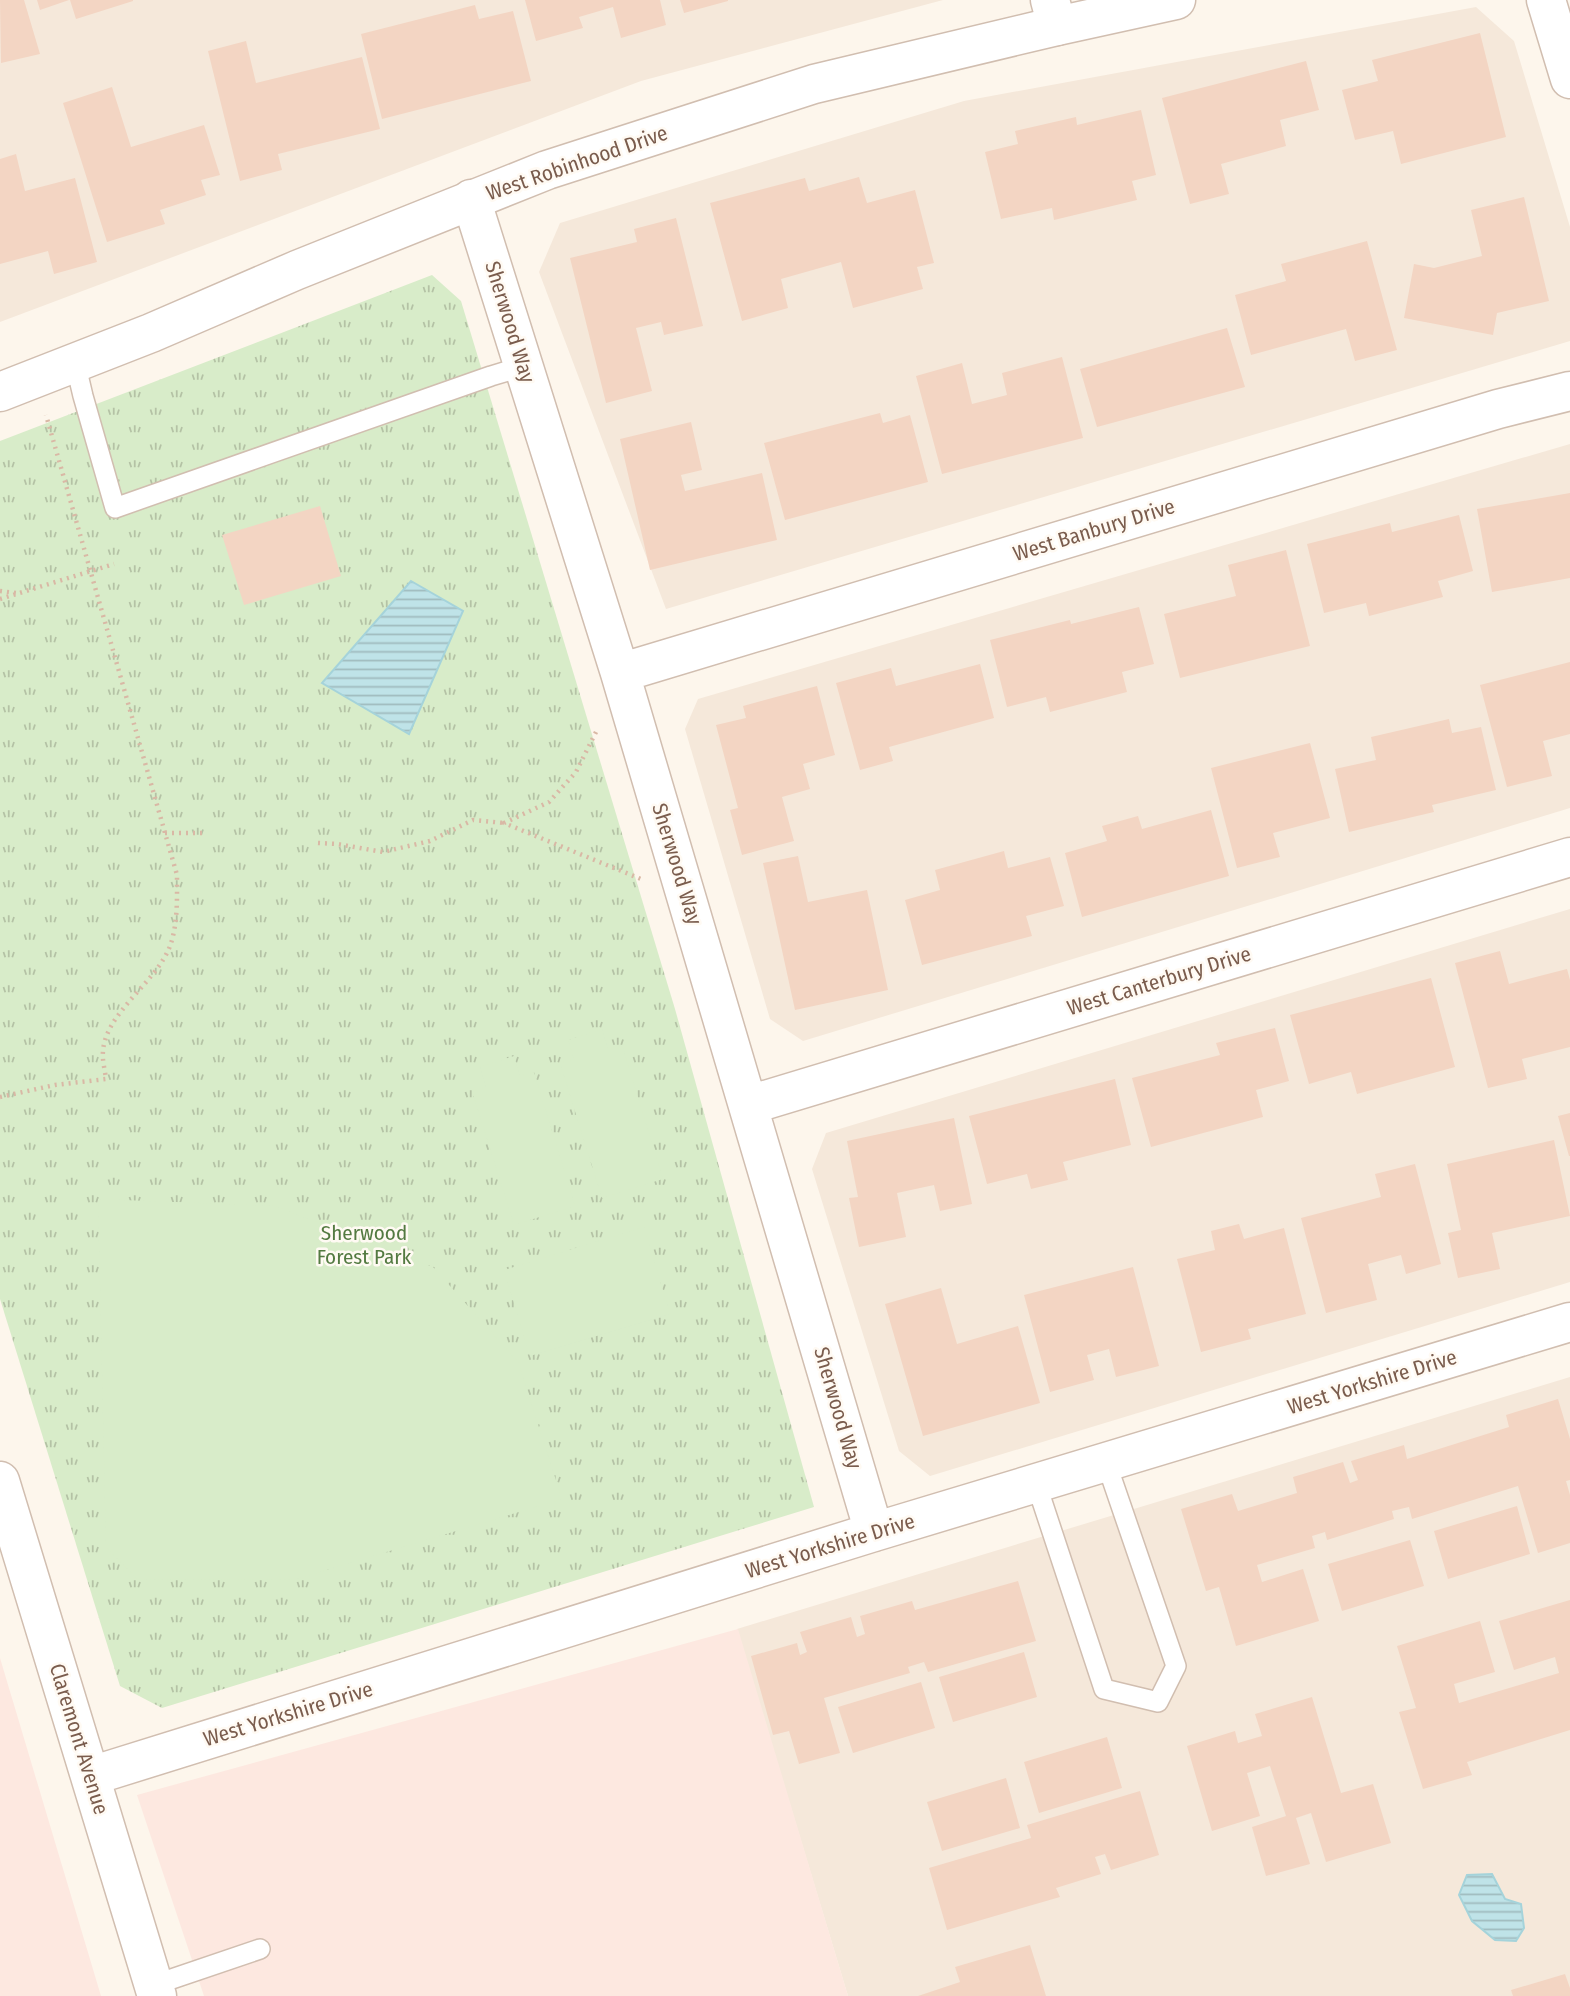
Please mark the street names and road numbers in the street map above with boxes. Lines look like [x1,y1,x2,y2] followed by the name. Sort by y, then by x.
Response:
[483,120,671,206] street label: West Robinhood Drive
[479,258,541,386] street label: Sherwood Way
[1010,493,1178,567] street label: West Banbury Drive
[646,800,708,928] street label: Sherwood Way
[1064,941,1254,1021] street label: West Canterbury Drive
[808,1344,868,1473] street label: Sherwood Way
[1284,1344,1460,1420] street label: West Yorkshire Drive
[742,1508,918,1584] street label: West Yorkshire Drive
[44,1660,114,1818] street label: Claremont Avenue
[200,1676,376,1752] street label: West Yorkshire Drive

